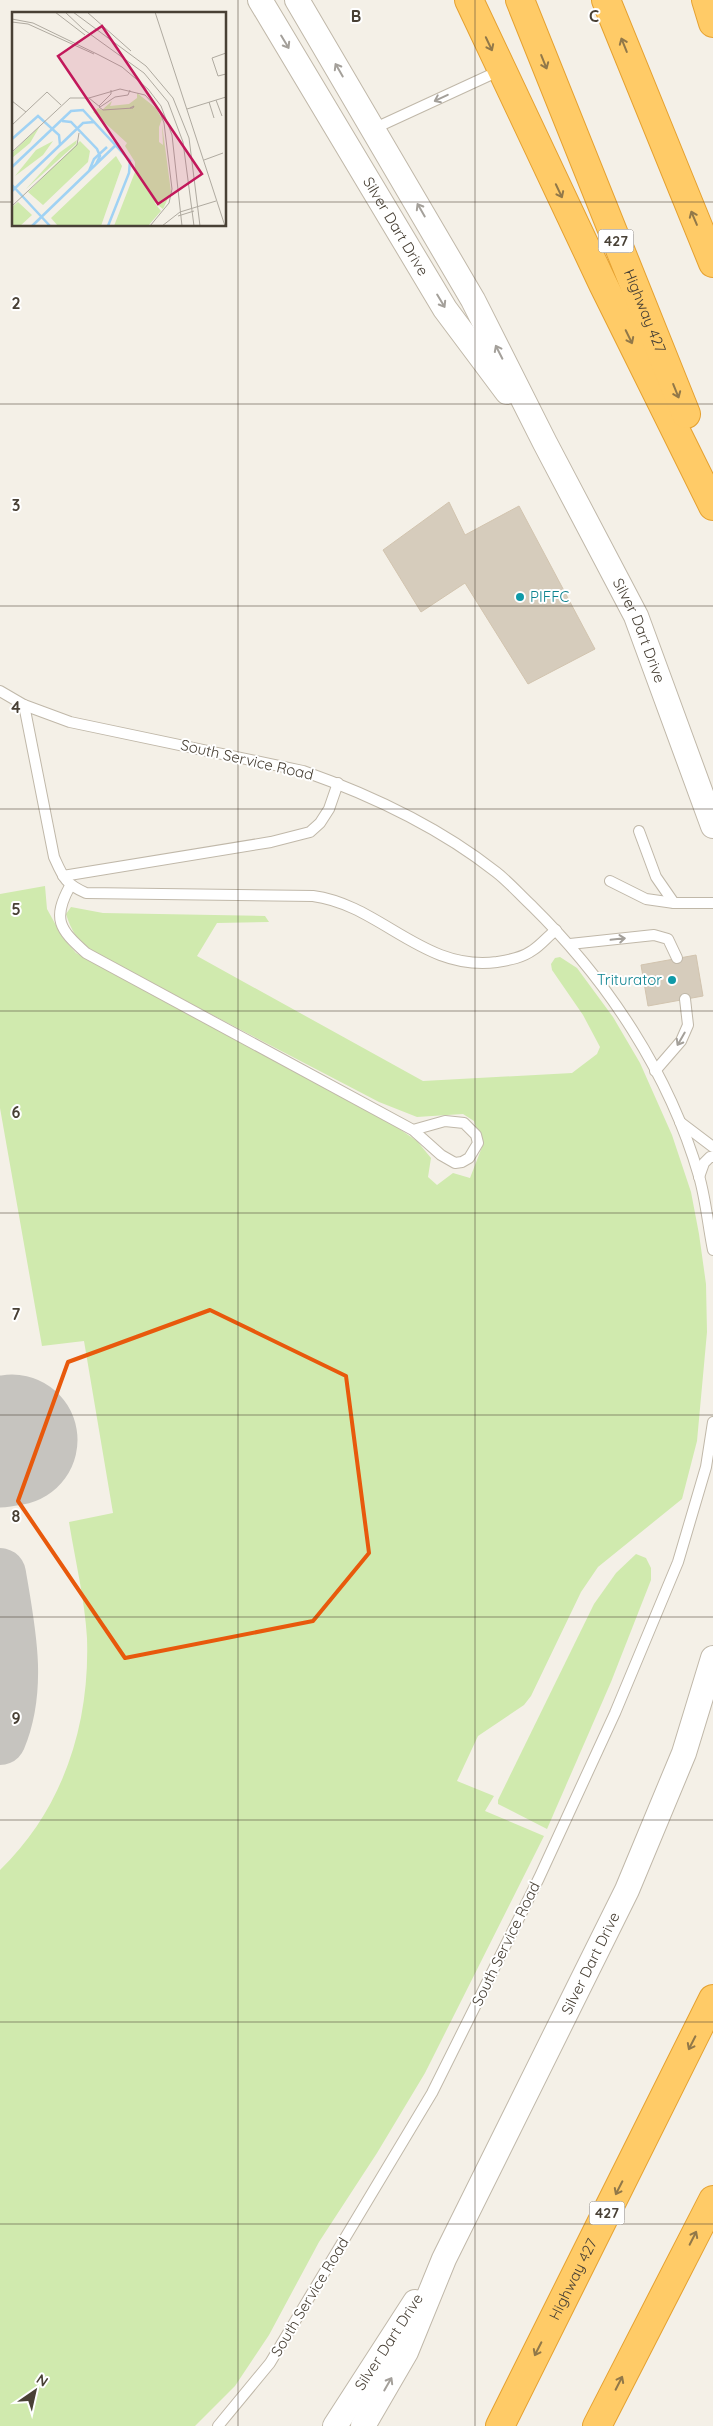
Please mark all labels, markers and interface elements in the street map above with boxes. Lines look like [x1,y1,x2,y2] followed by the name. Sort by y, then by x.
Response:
[351,6,361,26] text: B
[589,6,599,26] text: C
[12,12,226,226] inset map
[281,34,291,48] one-way arrow
[485,36,495,51] one-way arrow
[619,38,628,53] one-way arrow
[540,53,549,69] one-way arrow
[333,63,343,77] one-way arrow
[434,93,449,103] one-way arrow
[359,173,433,279] street label: Silver Dart Drive
[555,183,564,198] one-way arrow
[415,204,425,218] one-way arrow
[689,211,699,226] one-way arrow
[598,230,634,252] road number: 427
[620,266,671,356] street label: Highway 427
[11,293,21,313] text: 2
[436,294,446,308] one-way arrow
[625,330,635,345] one-way arrow
[494,345,504,360] one-way arrow
[672,383,682,398] one-way arrow
[12,495,20,515] text: 3
[609,575,670,685] street label: Silver Dart Drive
[530,587,570,606] place label: PIFFC
[514,591,526,603] marker: PIFFC
[11,697,21,717] text: 4
[179,735,315,784] street label: South Service Road
[11,899,21,919] text: 5
[610,934,626,944] one-way arrow
[597,970,662,989] place label: Triturator
[666,974,678,986] marker: Triturator
[675,1031,685,1045] one-way arrow
[12,1102,21,1122] text: 6
[12,1304,21,1324] text: 7
[12,1506,21,1526] text: 8
[11,1708,21,1728] text: 9
[467,1879,544,2009] street label: South Service Road
[557,1909,624,2018] street label: Silver Dart Drive
[687,2035,696,2050] one-way arrow
[614,2180,623,2195] one-way arrow
[590,2202,624,2224] road number: 427
[689,2231,698,2246] one-way arrow
[266,2234,353,2360] street label: South Service Road
[544,2235,601,2323] street label: Highway 427
[350,2290,427,2394] street label: Silver Dart Drive
[533,2341,542,2356] one-way arrow
[10,2366,60,2416] north arrow
[33,2370,52,2391] text: N
[614,2375,624,2390] one-way arrow
[383,2377,393,2391] one-way arrow

